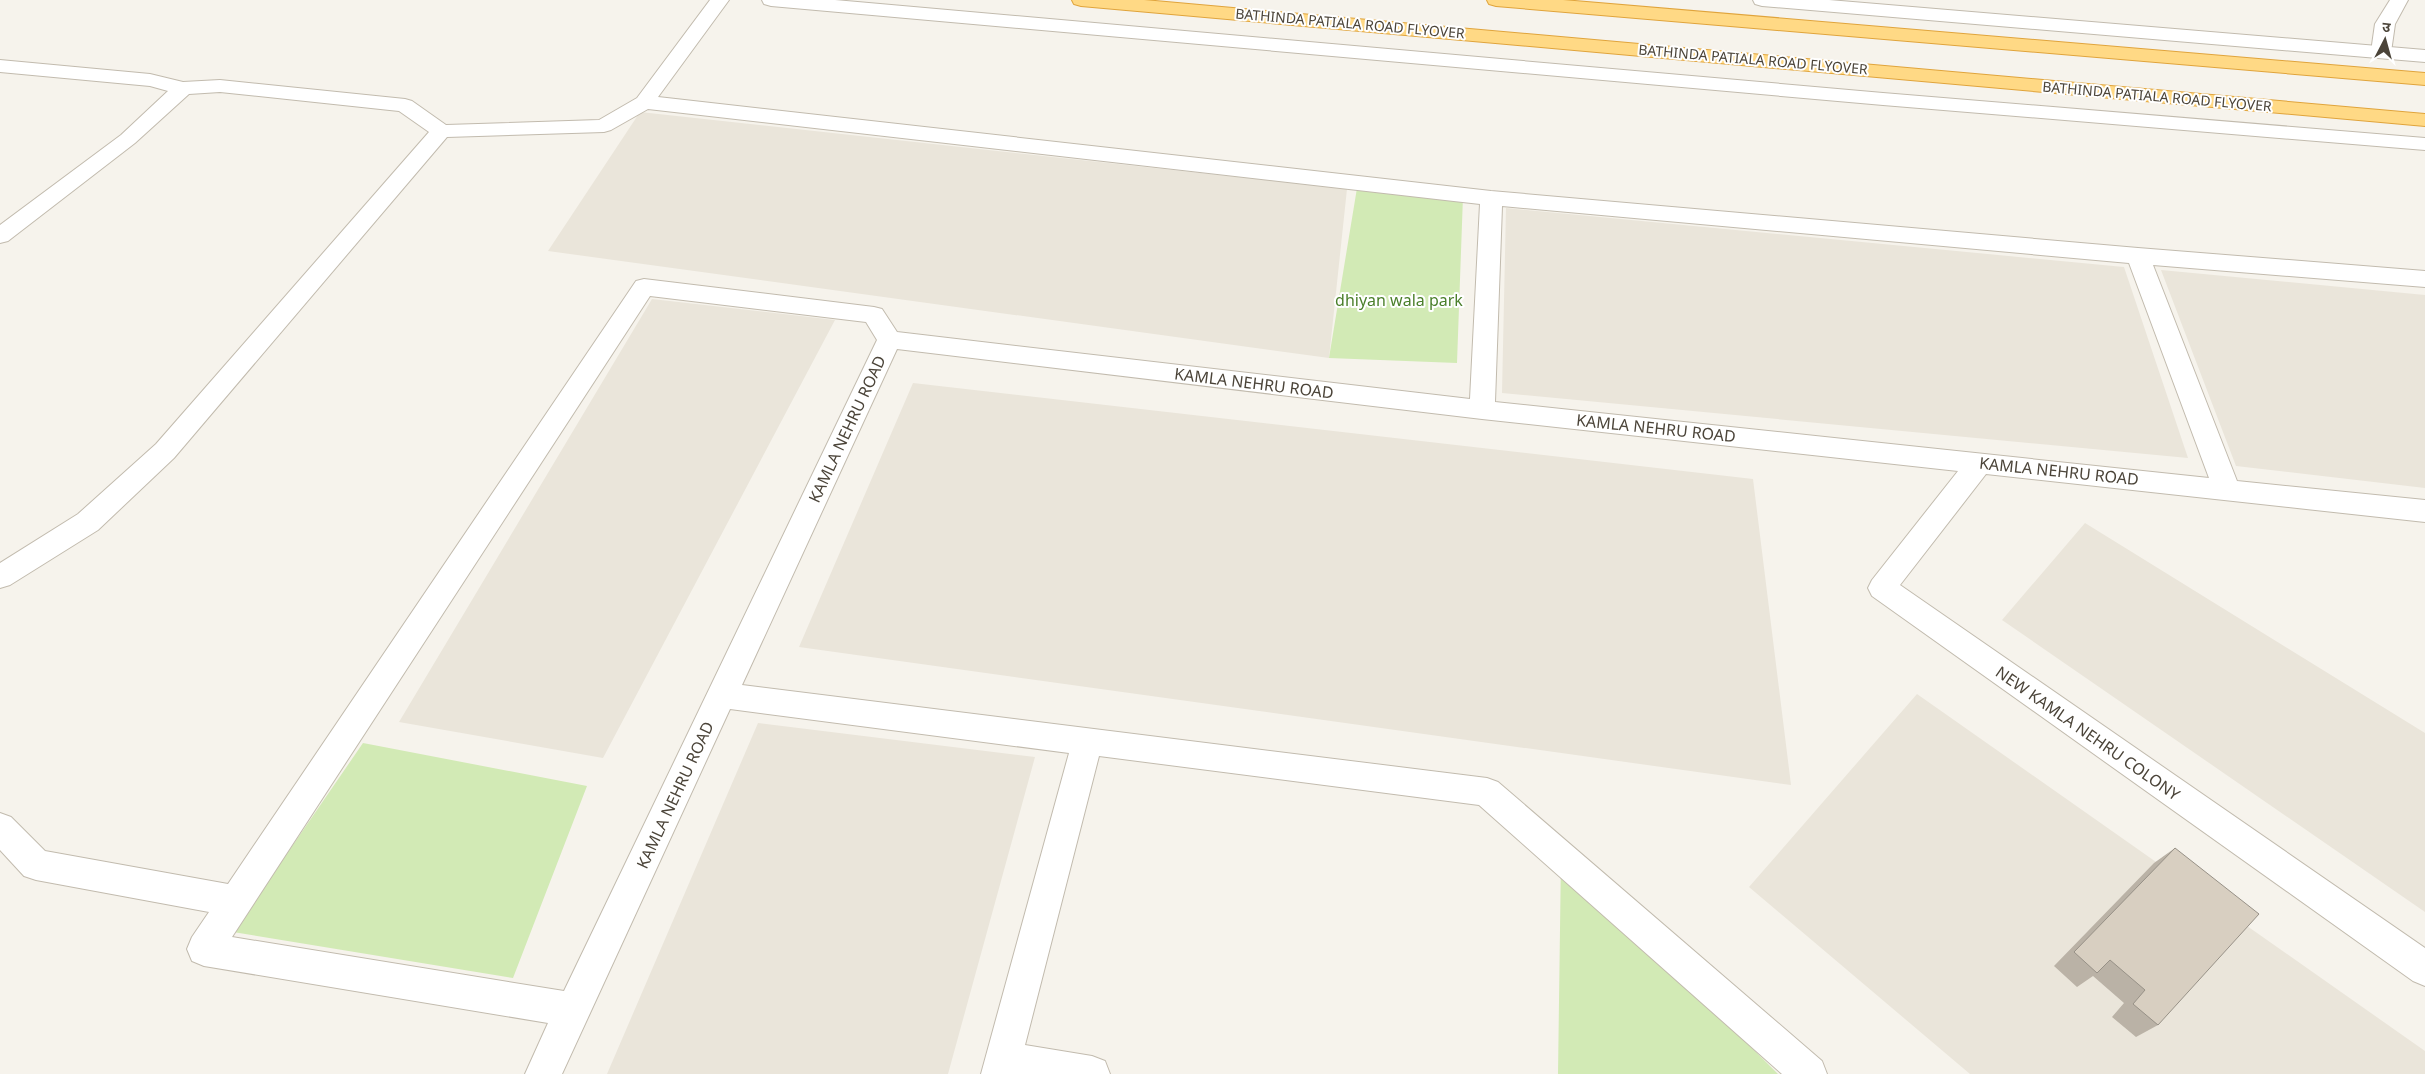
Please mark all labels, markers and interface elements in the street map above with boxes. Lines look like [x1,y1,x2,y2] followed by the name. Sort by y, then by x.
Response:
[1235,4,1466,43] street label: BATHINDA PATIALA ROAD FLYOVER
[2360,15,2410,65] north arrow
[2381,17,2392,37] text: उ
[1638,40,1869,79] street label: BATHINDA PATIALA ROAD FLYOVER
[2042,77,2273,116] street label: BATHINDA PATIALA ROAD FLYOVER
[1335,289,1463,311] park label: dhiyan wala park
[803,352,891,506] street label: KAMLA NEHRU ROAD
[1173,362,1335,404] street label: KAMLA NEHRU ROAD
[1575,409,1737,447] street label: KAMLA NEHRU ROAD
[1978,452,2140,490] street label: KAMLA NEHRU ROAD
[1991,661,2185,806] street label: NEW KAMLA NEHRU COLONY
[631,718,719,872] street label: KAMLA NEHRU ROAD

